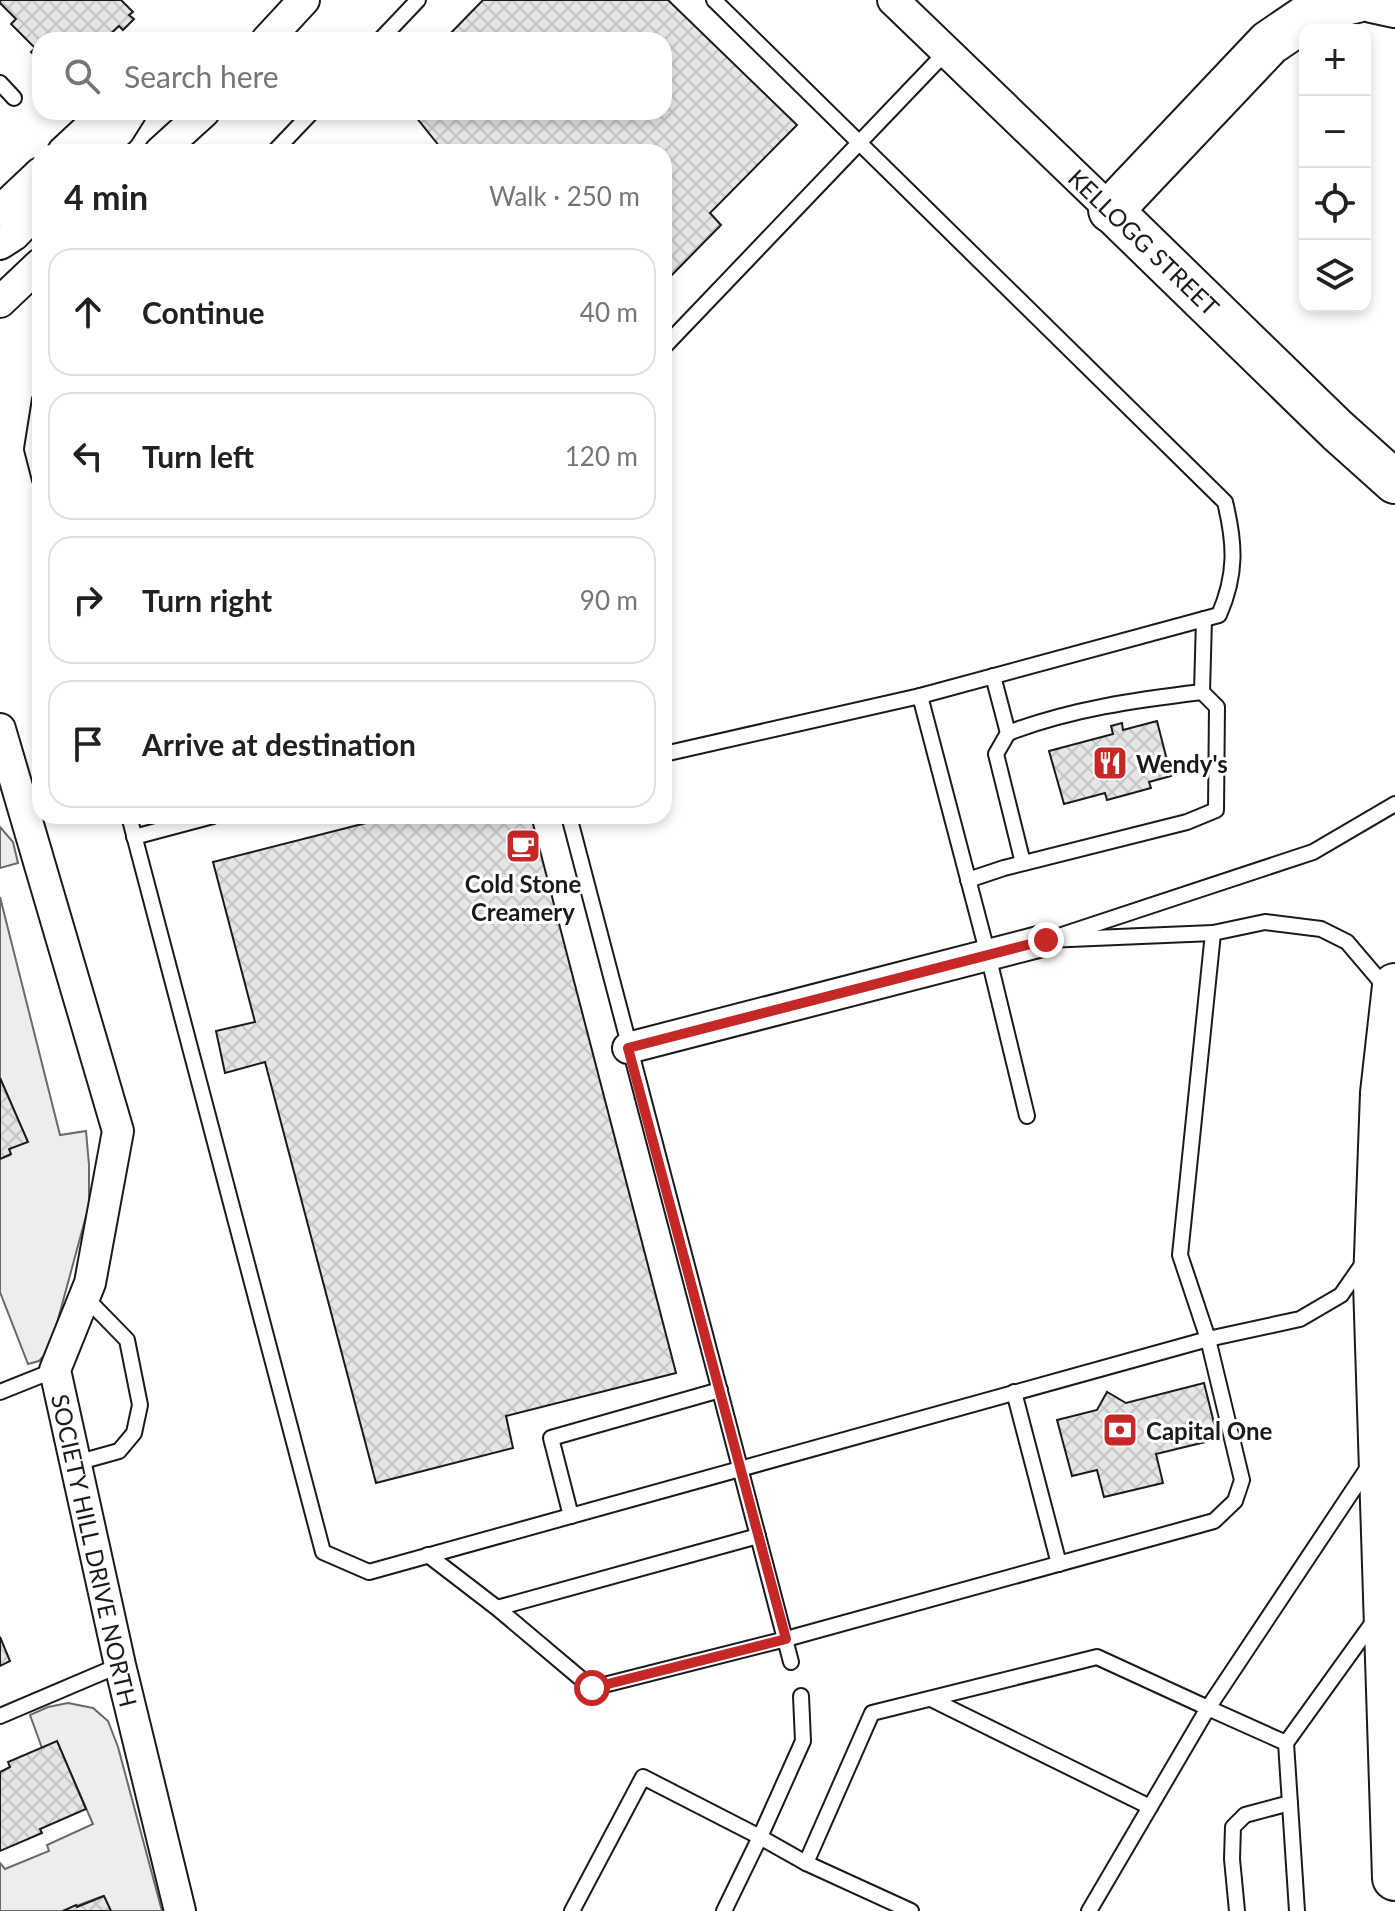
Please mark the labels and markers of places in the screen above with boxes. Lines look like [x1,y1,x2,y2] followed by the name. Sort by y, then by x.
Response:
[1091,744,1129,782] restaurant icon: Wendy's
[1136,749,1228,778] place label: Wendy's
[504,827,542,865] cafe icon: Cold Stone Creamery
[465,869,581,926] place label: Cold Stone Creamery
[1101,1411,1139,1449] bank icon: Capital One
[1146,1416,1272,1445] place label: Capital One

